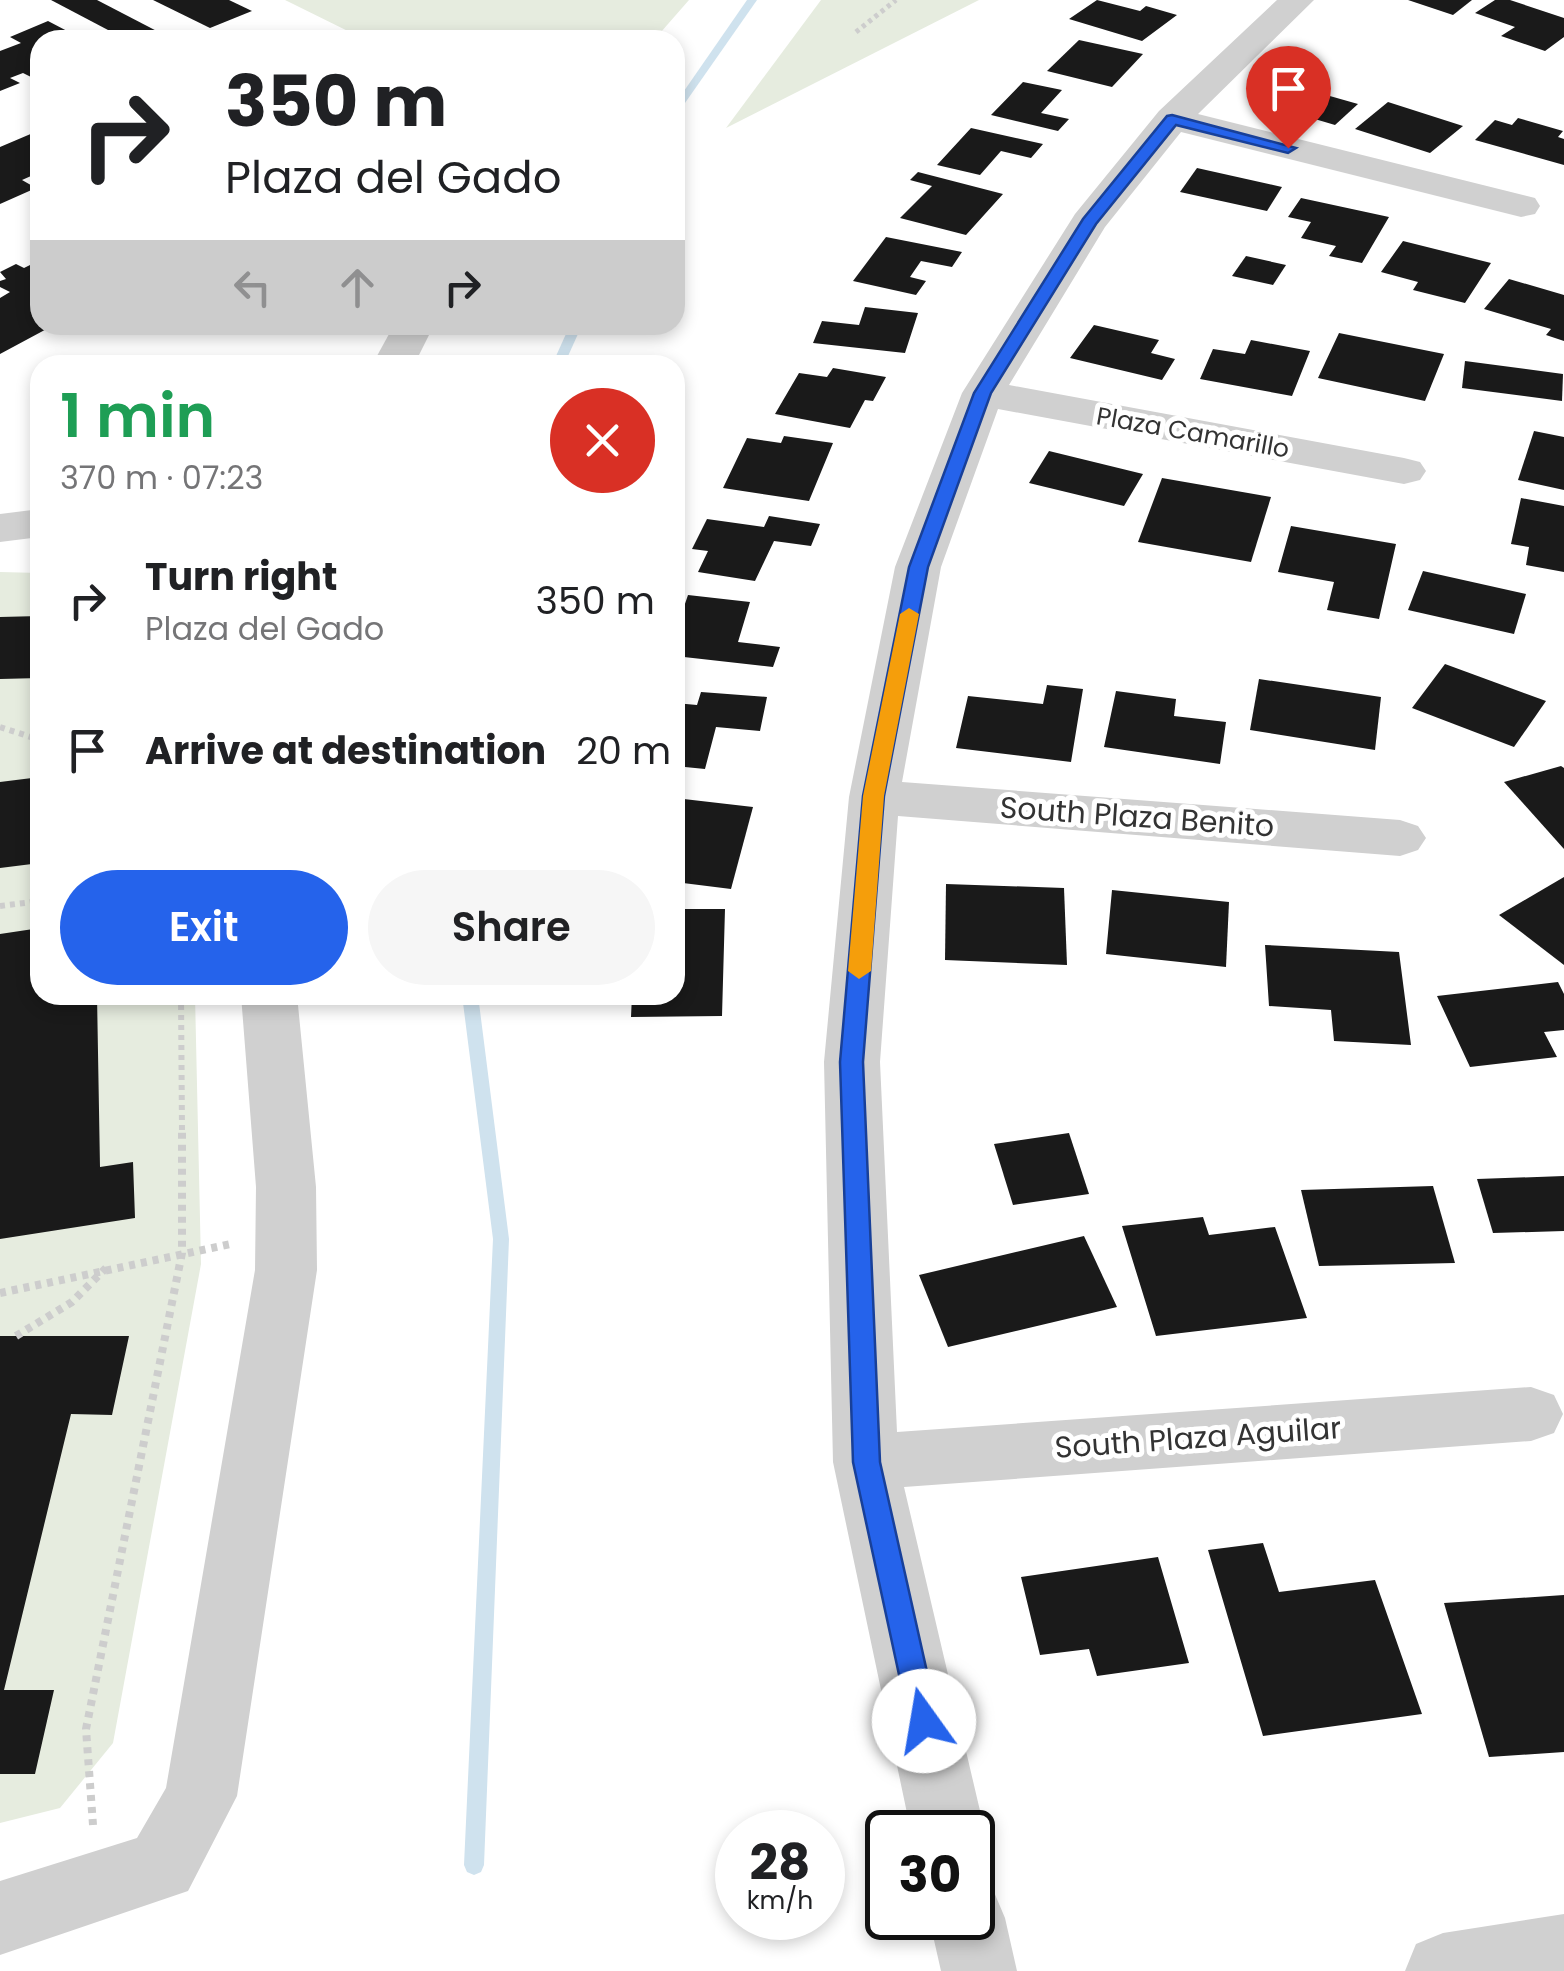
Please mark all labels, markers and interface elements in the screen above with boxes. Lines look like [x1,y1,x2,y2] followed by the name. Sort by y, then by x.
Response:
[1246,46,1331,149] pin
[225,52,447,151] text: 350 m
[1261,61,1316,116] icon: arrive
[60,70,190,200] icon: right
[225,146,562,209] text: Plaza del Gado
[225,260,280,315] icon: left
[330,260,385,315] icon: ahead
[435,260,490,315] icon: right
[60,374,215,458] text: 1 min
[550,388,655,493] button: close
[1094,398,1292,467] street label: Plaza Camarillo
[60,455,263,500] text: 370 m · 07:23
[145,550,337,603] text: Turn right
[60,573,115,628] icon: right
[536,574,655,627] text: 350 m
[145,606,384,651] text: Plaza del Gado
[60,723,115,778] icon: arrive
[145,724,546,777] text: Arrive at destination
[576,724,671,777] text: 20 m
[998,785,1276,848] street label: South Plaza Benito
[60,870,348,985] button: Exit
[368,870,655,985] button: Share
[1053,1406,1343,1469] street label: South Plaza Aguilar
[872,1669,976,1773] position arrow
[865,1810,995,1940] speed limit sign: 30
[750,1827,810,1898] text: 28
[747,1883,813,1918] text: km/h

